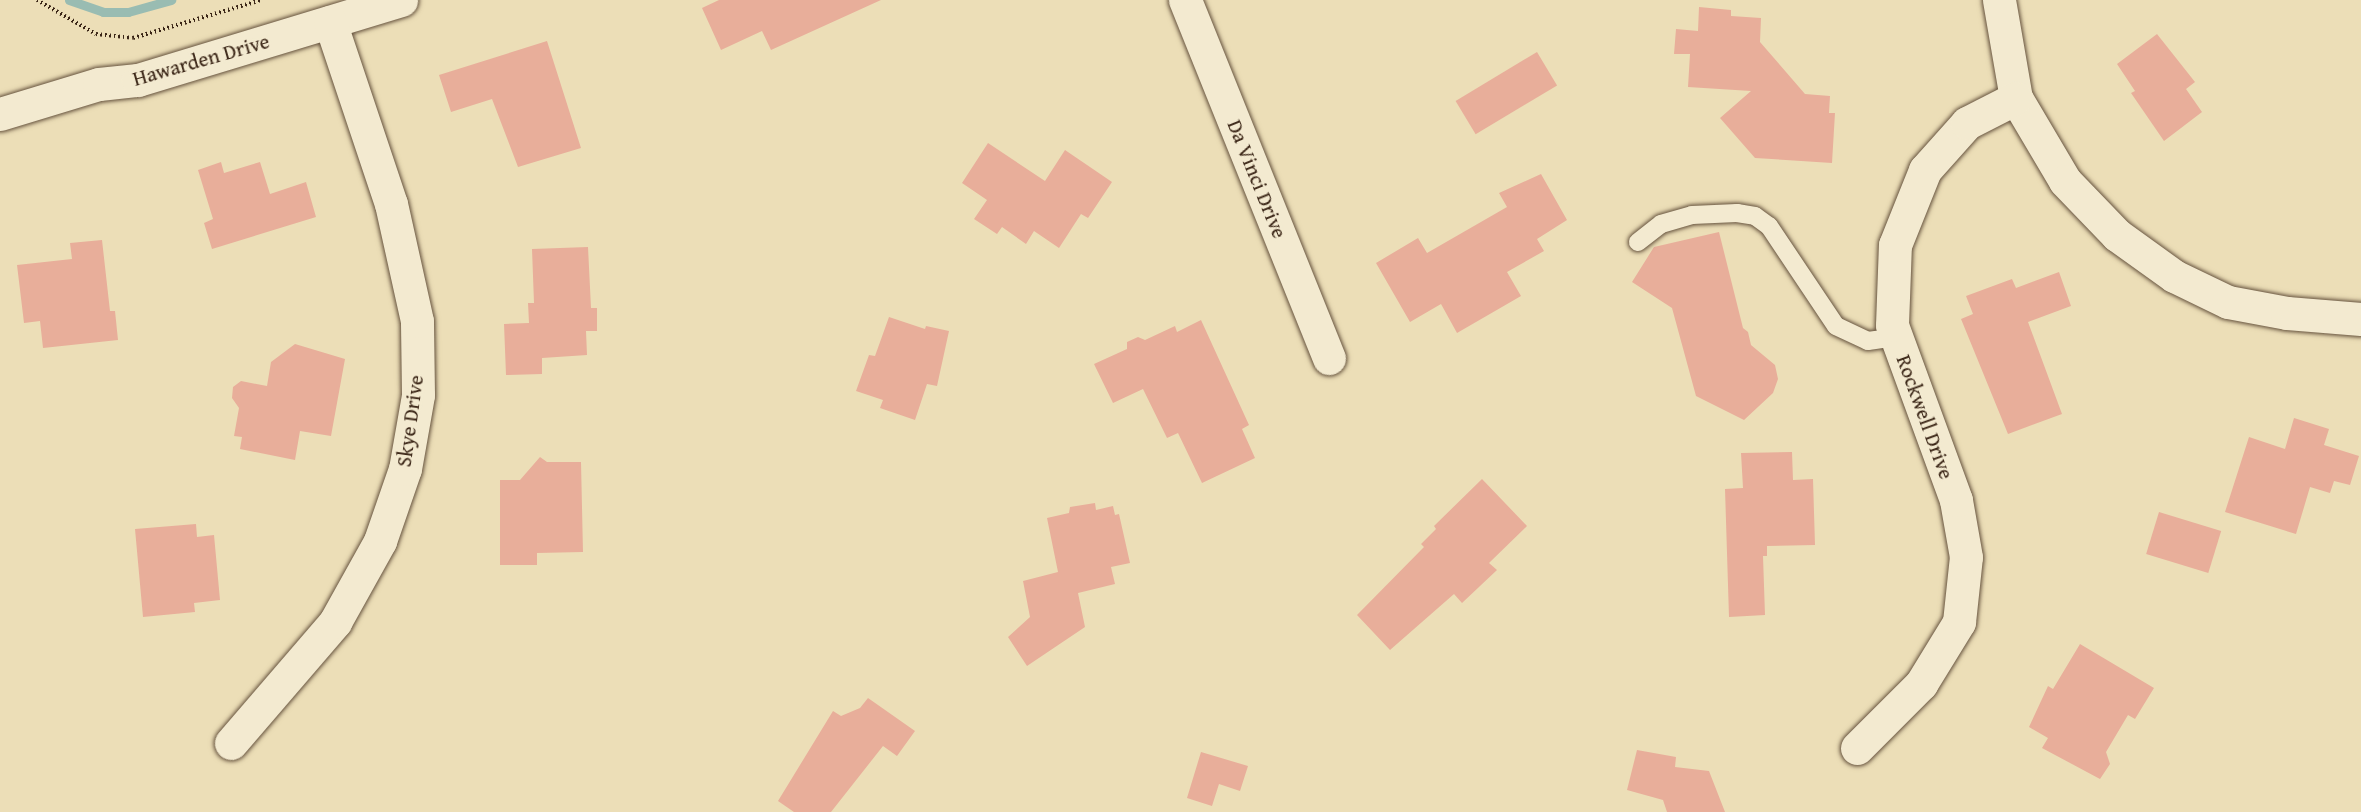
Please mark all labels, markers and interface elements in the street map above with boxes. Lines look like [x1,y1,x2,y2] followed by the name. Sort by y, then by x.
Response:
[130,28,272,92] street label: Hawarden Drive
[1222,116,1292,242] street label: Da Vinci Drive
[1891,351,1959,483] street label: Rockwell Drive
[391,373,429,469] street label: Skye Drive

